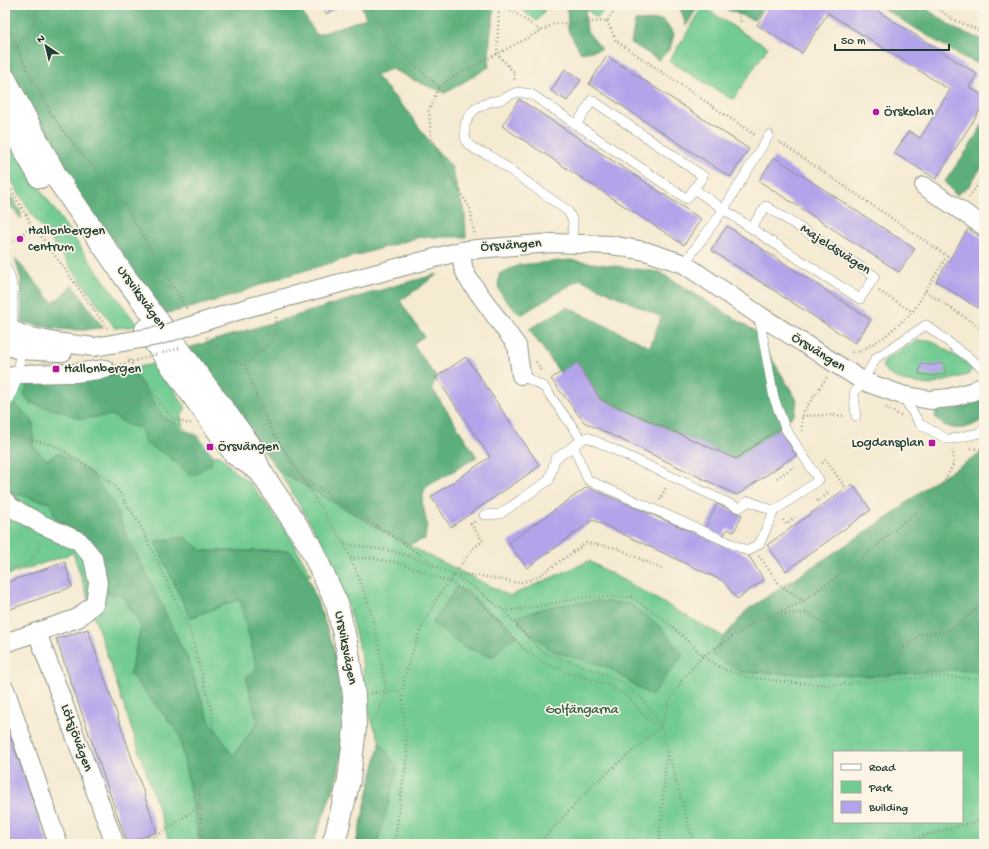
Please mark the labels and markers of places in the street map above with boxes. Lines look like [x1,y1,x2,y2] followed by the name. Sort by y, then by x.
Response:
[884,104,934,121] place label: Örskolan
[871,107,881,117] marker: Örskolan
[28,223,106,256] place label: Hallonbergen centrum
[15,234,25,244] marker: Hallonbergen centrum
[64,361,142,378] place label: Hallonbergen
[51,364,61,374] marker: Hallonbergen
[851,435,924,452] place label: Logdansplan
[927,438,937,448] marker: Logdansplan
[218,439,279,456] place label: Örsvängen
[205,442,215,452] marker: Örsvängen

